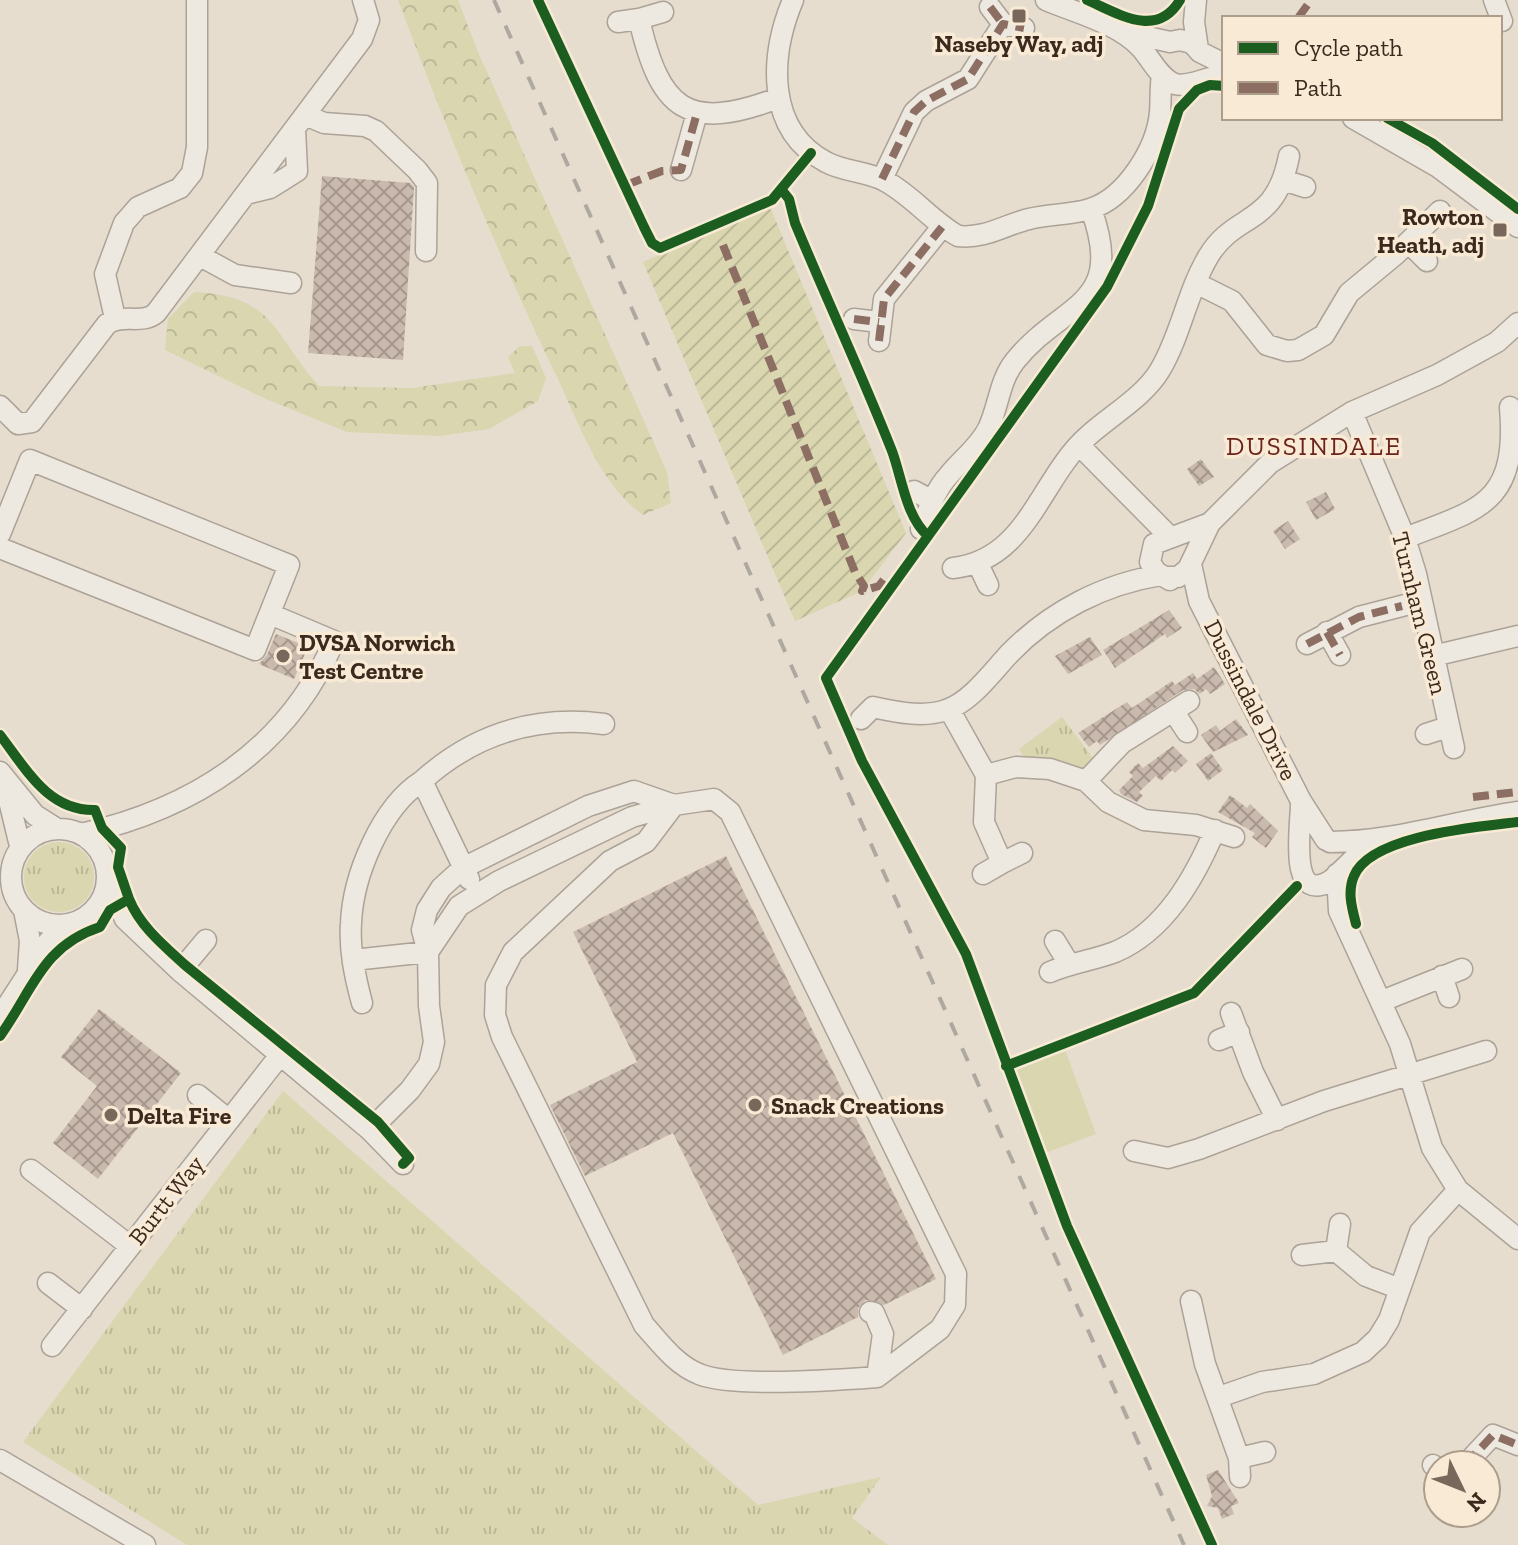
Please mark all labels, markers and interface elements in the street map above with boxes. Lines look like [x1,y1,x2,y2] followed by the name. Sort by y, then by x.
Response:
[1010,7,1028,25] marker: Naseby Way, adj
[1222,16,1502,120] legend
[935,29,1103,58] place label: Naseby Way, adj
[1294,33,1403,62] text: Cycle path
[1294,73,1342,102] text: Path
[1377,202,1484,259] place label: Rowton Heath, adj
[1491,221,1509,239] marker: Rowton Heath, adj
[1226,430,1402,462] district label: DUSSINDALE
[1386,529,1454,697] street label: Turnham Green
[1198,615,1304,785] street label: Dussindale Drive
[299,628,455,685] place label: DVSA Norwich Test Centre
[274,647,292,665] marker: DVSA Norwich Test Centre
[771,1091,944,1120] place label: Snack Creations
[746,1096,764,1114] marker: Snack Creations
[127,1101,232,1130] place label: Delta Fire
[102,1106,120,1124] marker: Delta Fire
[122,1149,210,1250] street label: Burtt Way
[1422,1449,1502,1529] north arrow
[1461,1487,1492,1518] text: N

